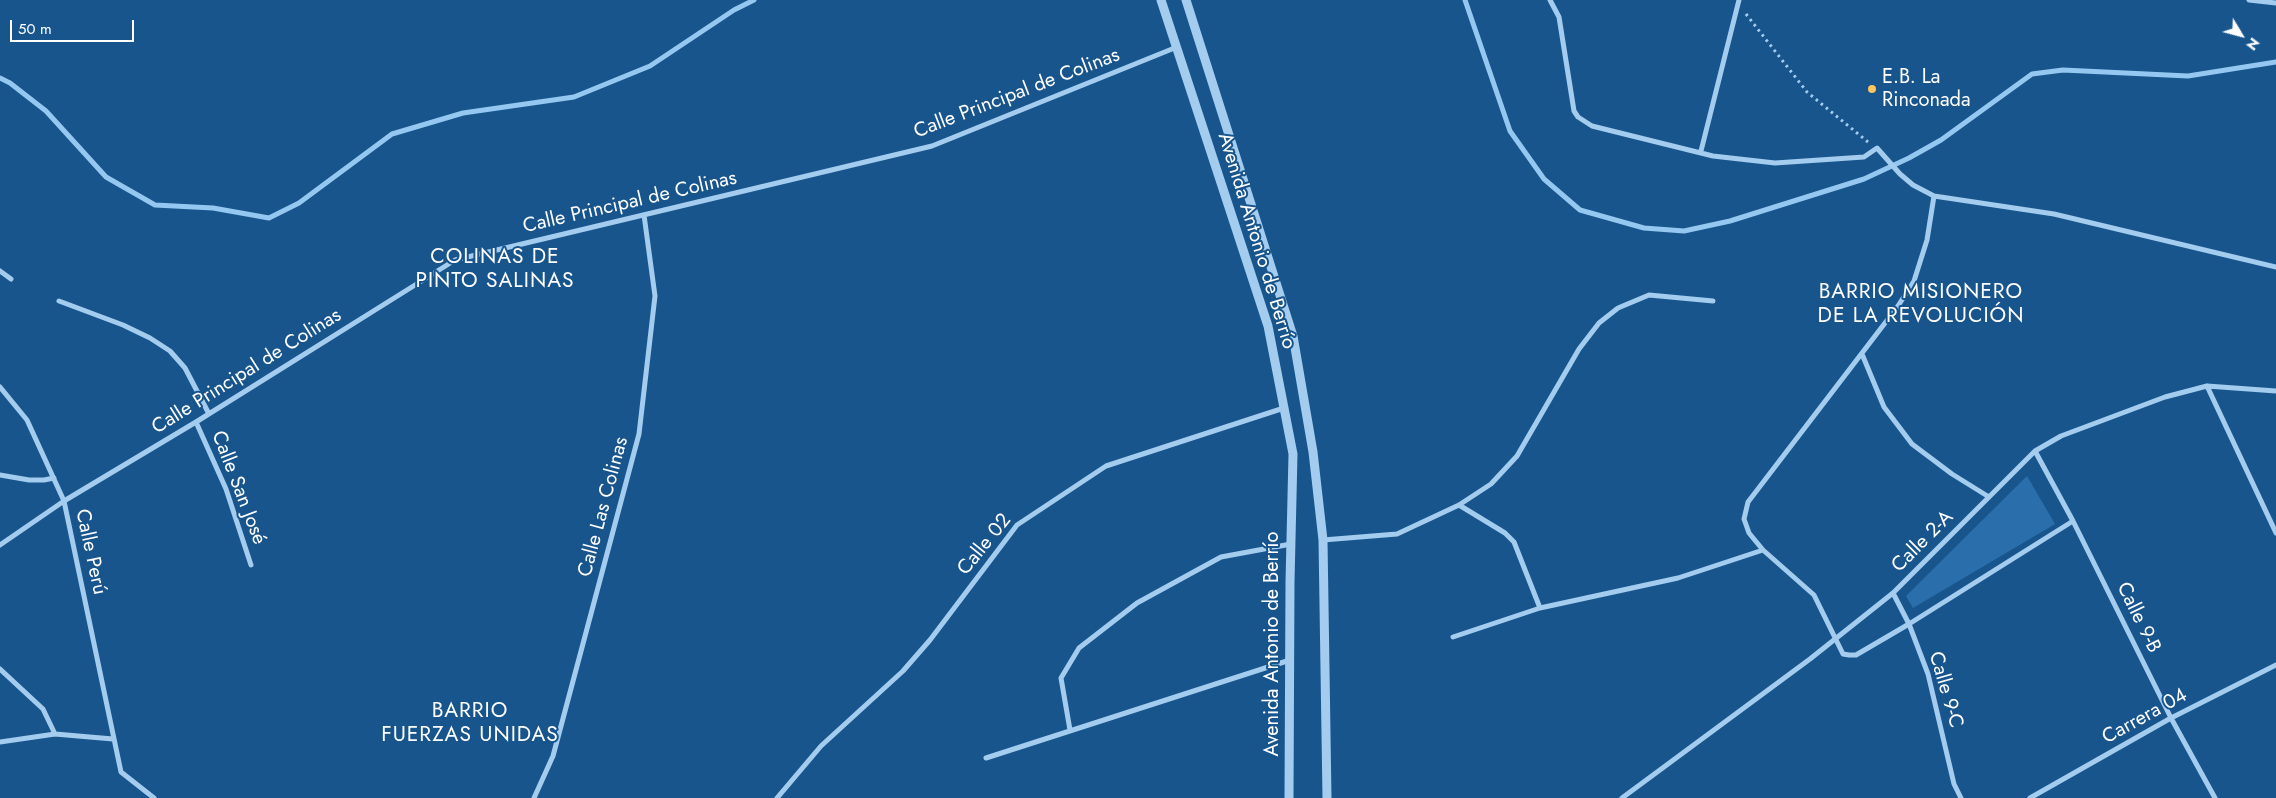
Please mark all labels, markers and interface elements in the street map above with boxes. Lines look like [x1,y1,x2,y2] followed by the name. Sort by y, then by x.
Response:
[12,10,136,42] scale bar
[2216,10,2266,60] north arrow
[18,18,52,40] text: 50 m
[2242,34,2264,54] text: N
[911,44,1123,144] street label: Calle Principal de Colinas
[1882,66,1971,113] place label: E.B. La Rinconada
[1866,83,1878,95] marker: E.B. La Rinconada
[1212,130,1300,352] street label: Avenida Antonio de Berrío
[521,167,739,239] street label: Calle Principal de Colinas
[414,245,576,295] district label: COLINAS DE PINTO SALINAS
[1816,280,2026,330] district label: BARRIO MISIONERO DE LA REVOLUCIÓN
[148,304,346,440] street label: Calle Principal de Colinas
[205,428,271,548] street label: Calle San José
[574,434,634,580] street label: Calle Las Colinas
[1887,506,1959,578] street label: Calle 2-A
[69,507,111,597] street label: Calle Perú
[953,509,1017,581] street label: Calle 02
[1261,532,1285,756] street label: Avenida Antonio de Berrío
[2111,579,2165,657] street label: Calle 9-B
[1923,649,1967,731] street label: Calle 9-C
[2098,684,2192,750] street label: Carrera 04
[379,699,561,749] district label: BARRIO FUERZAS UNIDAS

